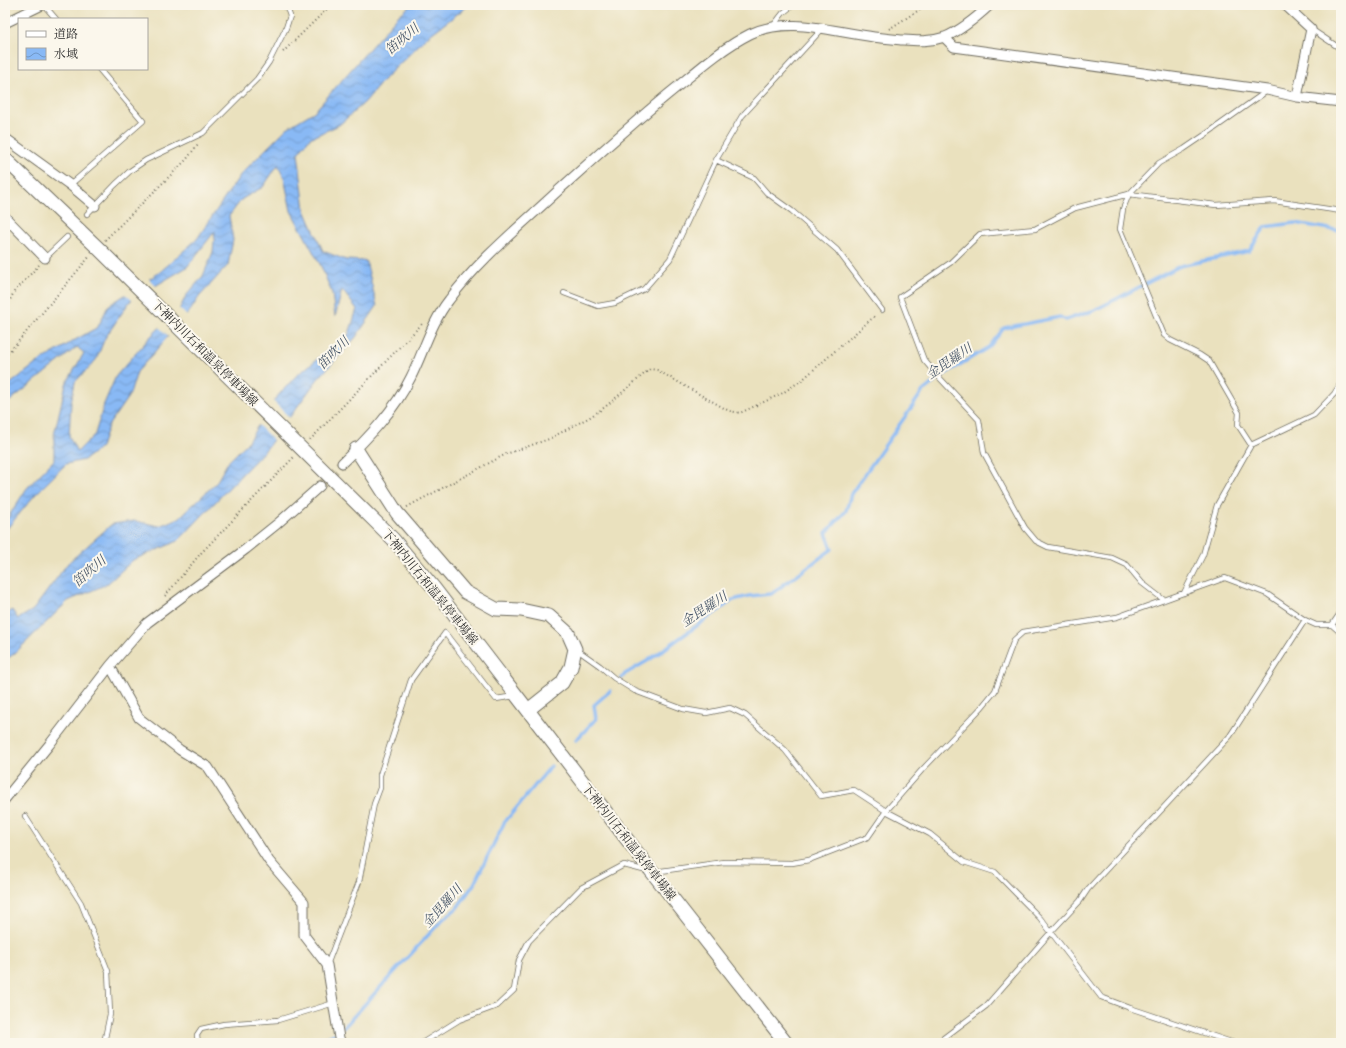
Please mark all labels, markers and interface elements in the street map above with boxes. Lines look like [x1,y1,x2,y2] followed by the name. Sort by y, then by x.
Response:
[18,18,148,70] legend
[382,19,424,58] water label: 笛吹川
[54,26,78,42] text: 道路
[54,46,78,62] text: 水域
[148,296,262,410] street label: 下神内川石和温泉停車場線
[313,332,354,373] water label: 笛吹川
[923,338,977,383] water label: 金毘羅川
[378,526,482,648] street label: 下神内川石和温泉停車場線
[69,550,111,590] water label: 笛吹川
[678,587,732,630] water label: 金毘羅川
[578,780,680,904] street label: 下神内川石和温泉停車場線
[418,880,467,931] water label: 金毘羅川

